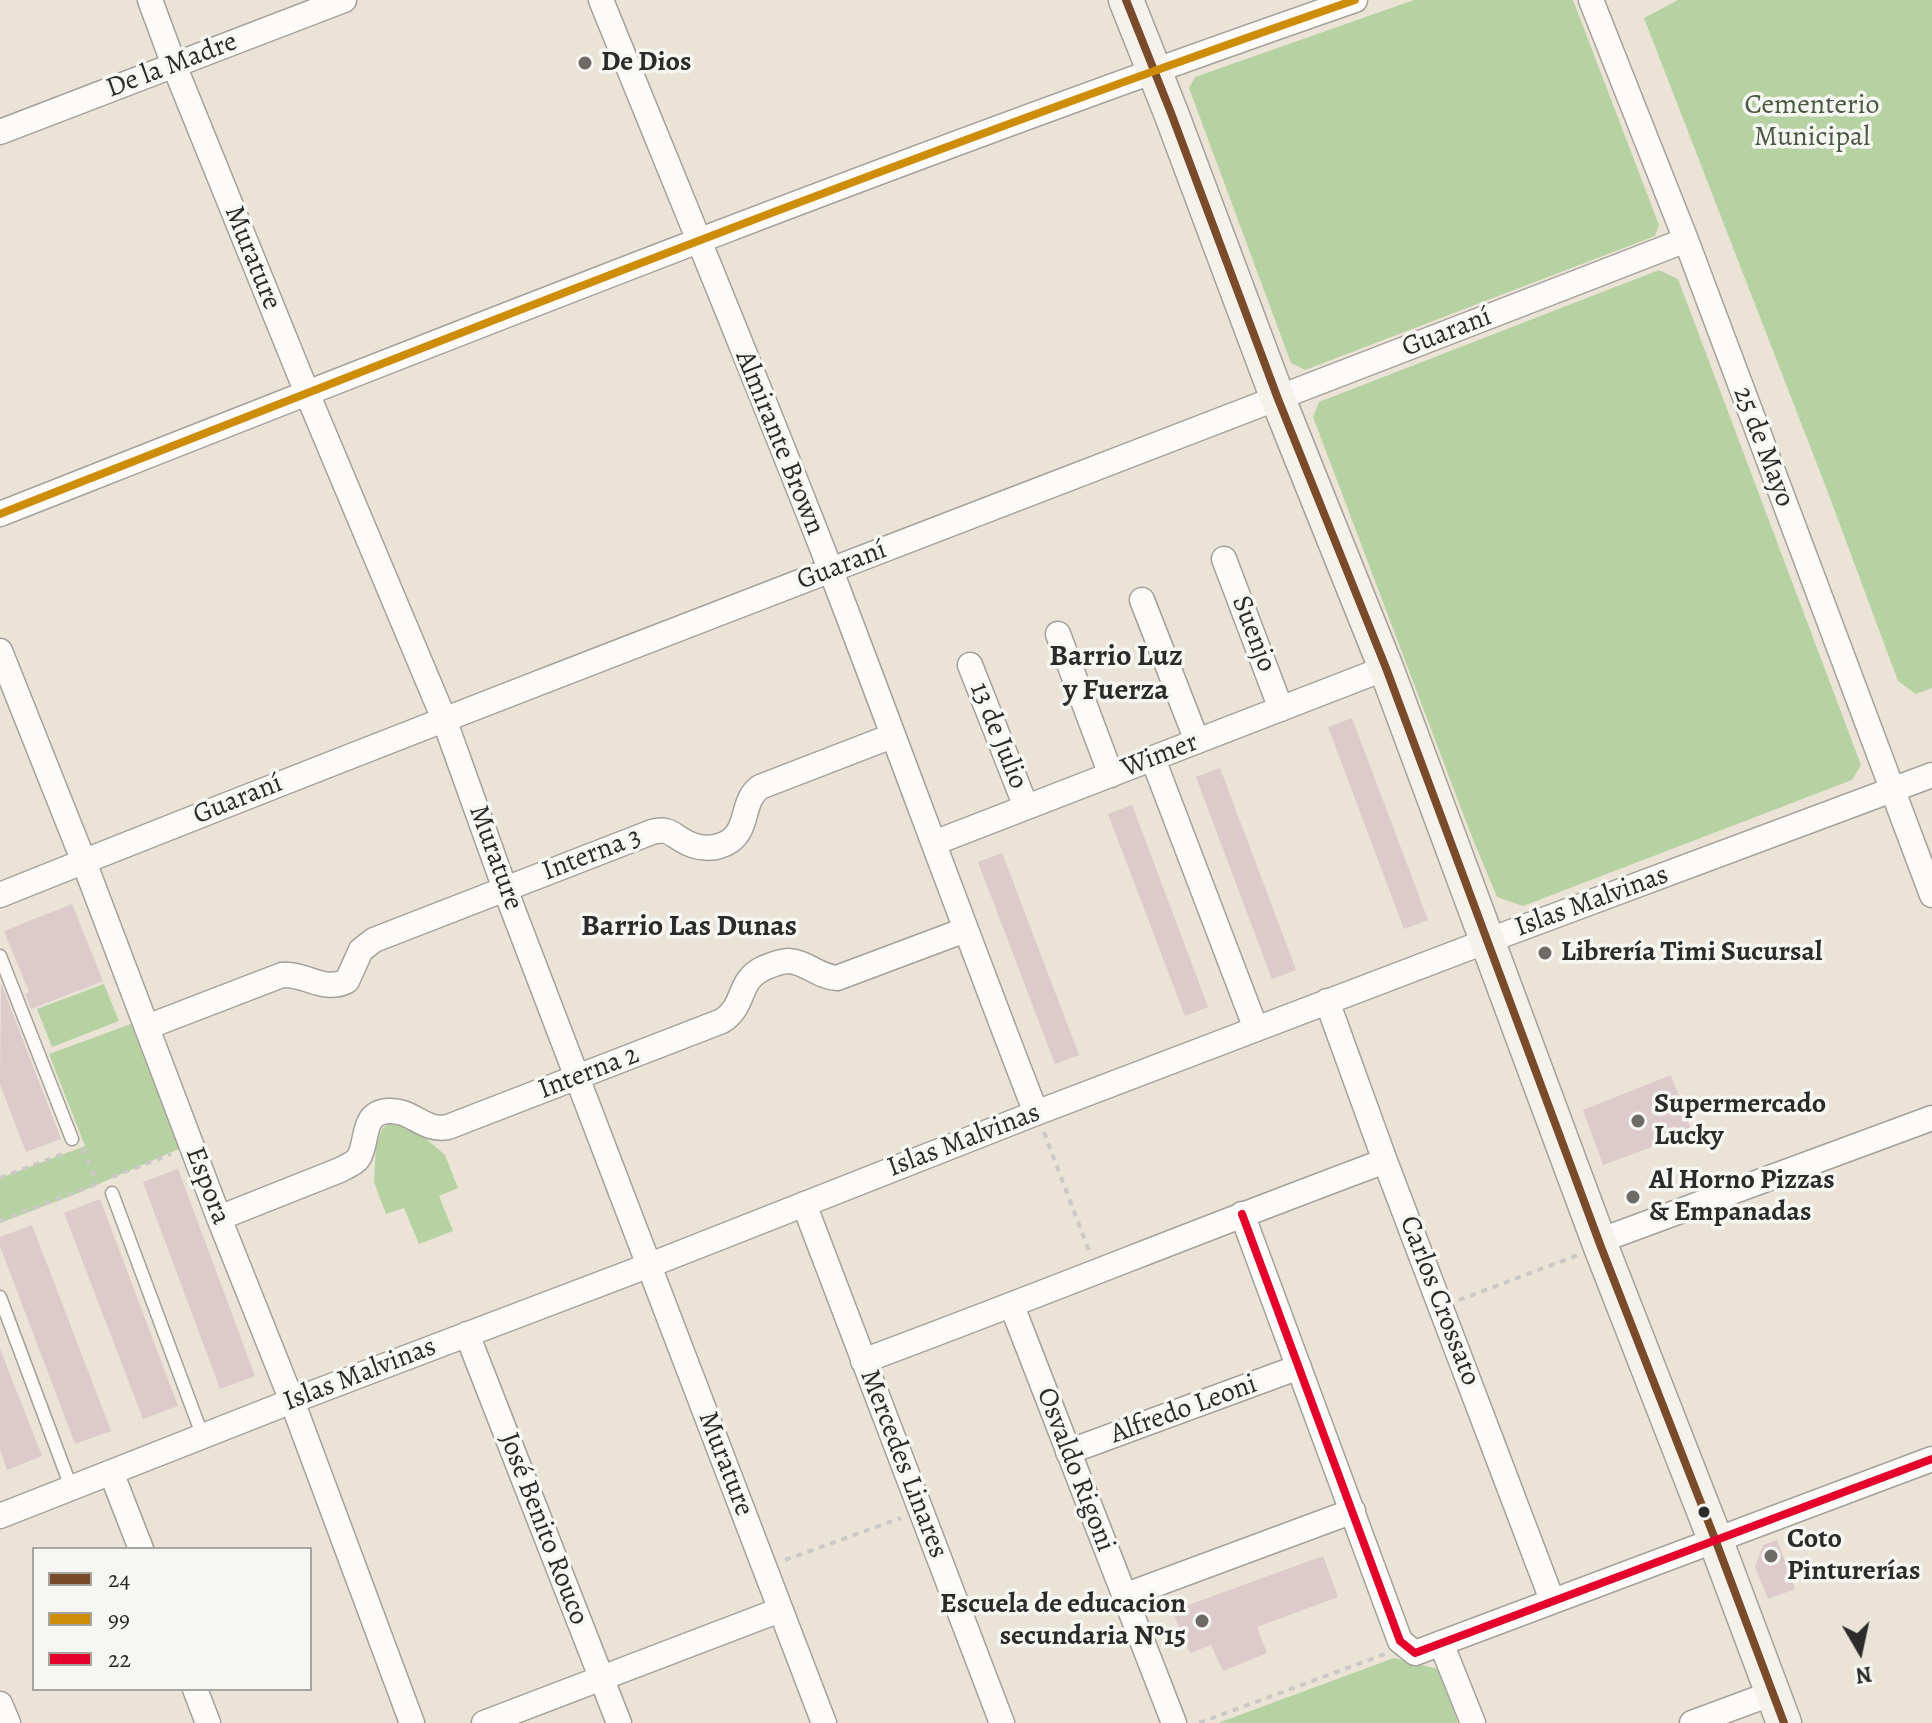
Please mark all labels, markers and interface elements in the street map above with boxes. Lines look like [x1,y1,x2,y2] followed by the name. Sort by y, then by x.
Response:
[102,26,242,106] street label: De la Madre
[601,46,691,80] place label: De Dios
[576,54,594,72] marker: De Dios
[1744,89,1880,155] park label: Cementerio Municipal
[216,201,288,315] street label: Murature
[1398,301,1496,365] street label: Guaraní
[727,346,831,540] street label: Almirante Brown
[1725,382,1801,512] street label: 25 de Mayo
[793,534,891,598] street label: Guaraní
[1223,591,1283,677] street label: Suenjo
[1049,640,1183,710] district label: Barrio Luz y Fuerza
[961,678,1035,794] street label: 13 de Julio
[1117,726,1203,786] street label: Wimer
[189,767,287,833] street label: Guaraní
[461,801,529,915] street label: Murature
[538,821,646,889] street label: Interna 3
[1511,859,1673,945] street label: Islas Malvinas
[581,910,797,946] district label: Barrio Las Dunas
[1561,936,1822,970] place label: Librería Timi Sucursal
[1536,944,1554,962] marker: Librería Timi Sucursal
[534,1039,644,1107] street label: Interna 2
[1654,1088,1826,1154] place label: Supermercado Lucky
[883,1097,1045,1185] street label: Islas Malvinas
[1629,1112,1647,1130] marker: Supermercado Lucky
[177,1143,237,1229] street label: Espora
[1649,1164,1835,1230] place label: Al Horno Pizzas & Empanadas
[1624,1188,1642,1206] marker: Al Horno Pizzas & Empanadas
[1391,1211,1487,1391] street label: Carlos Crossato
[279,1331,441,1419] street label: Islas Malvinas
[852,1365,954,1563] street label: Mercedes Linares
[1106,1368,1262,1452] street label: Alfredo Leoni
[1028,1383,1122,1557] street label: Osvaldo Rigoni
[690,1407,760,1521] street label: Murature
[491,1428,595,1630] street label: José Benito Rouco
[1696,1504,1712,1520] unlabelled marker
[1787,1523,1920,1589] place label: Coto Pinturerías
[32,1547,312,1691] legend
[1762,1547,1780,1565] marker: Coto Pinturerías
[108,1563,130,1595] text: 24
[940,1588,1186,1654] place label: Escuela de educacion secundaria Nº15
[108,1603,130,1635] text: 99
[1820,1611,1900,1691] north arrow
[1193,1612,1211,1630] marker: Escuela de educacion secundaria Nº15
[108,1643,131,1675] text: 22
[1853,1659,1874,1691] text: N

